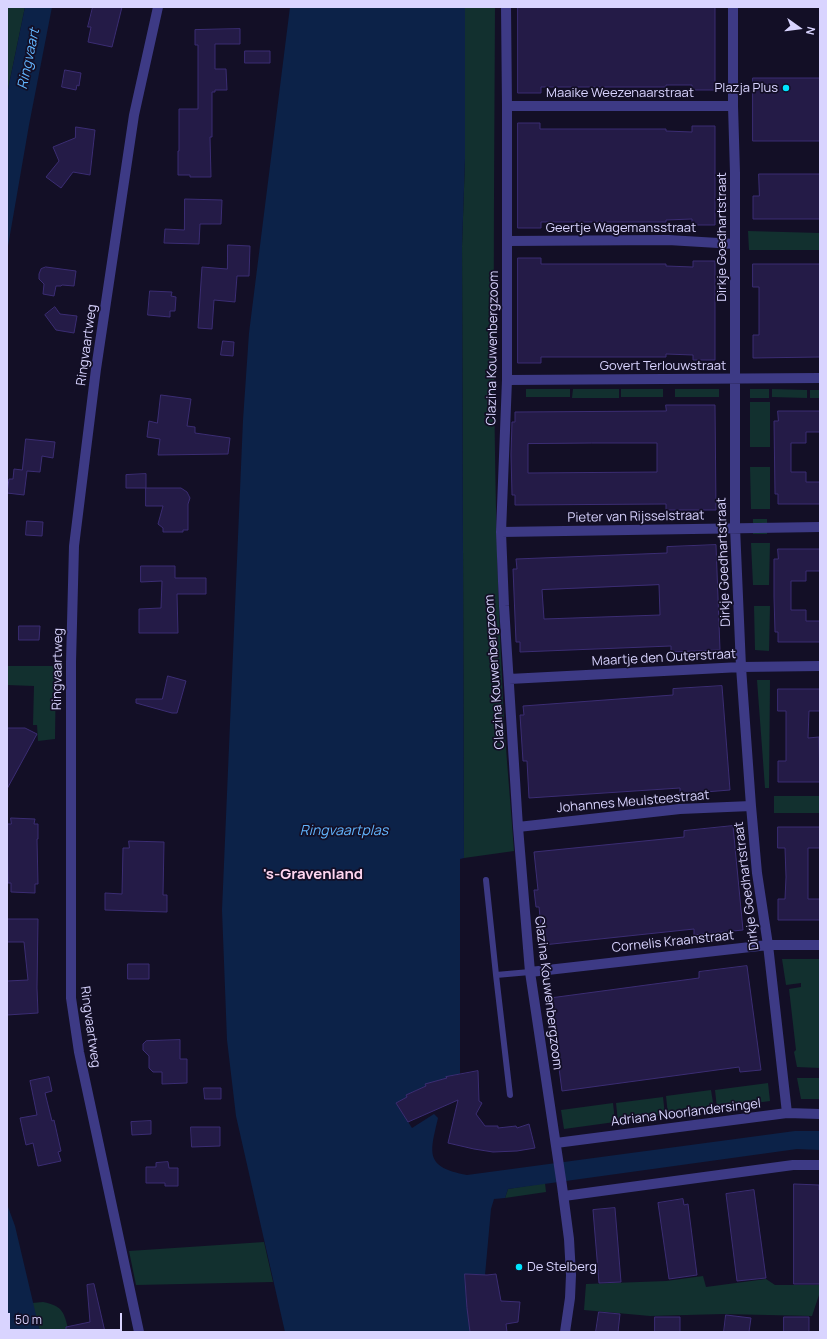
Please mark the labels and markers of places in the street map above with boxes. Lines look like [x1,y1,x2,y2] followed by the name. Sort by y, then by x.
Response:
[714,80,778,96] place label: Plazja Plus
[781,83,791,93] marker: Plazja Plus
[527,1259,597,1275] place label: De Stelberg
[514,1262,524,1272] marker: De Stelberg

